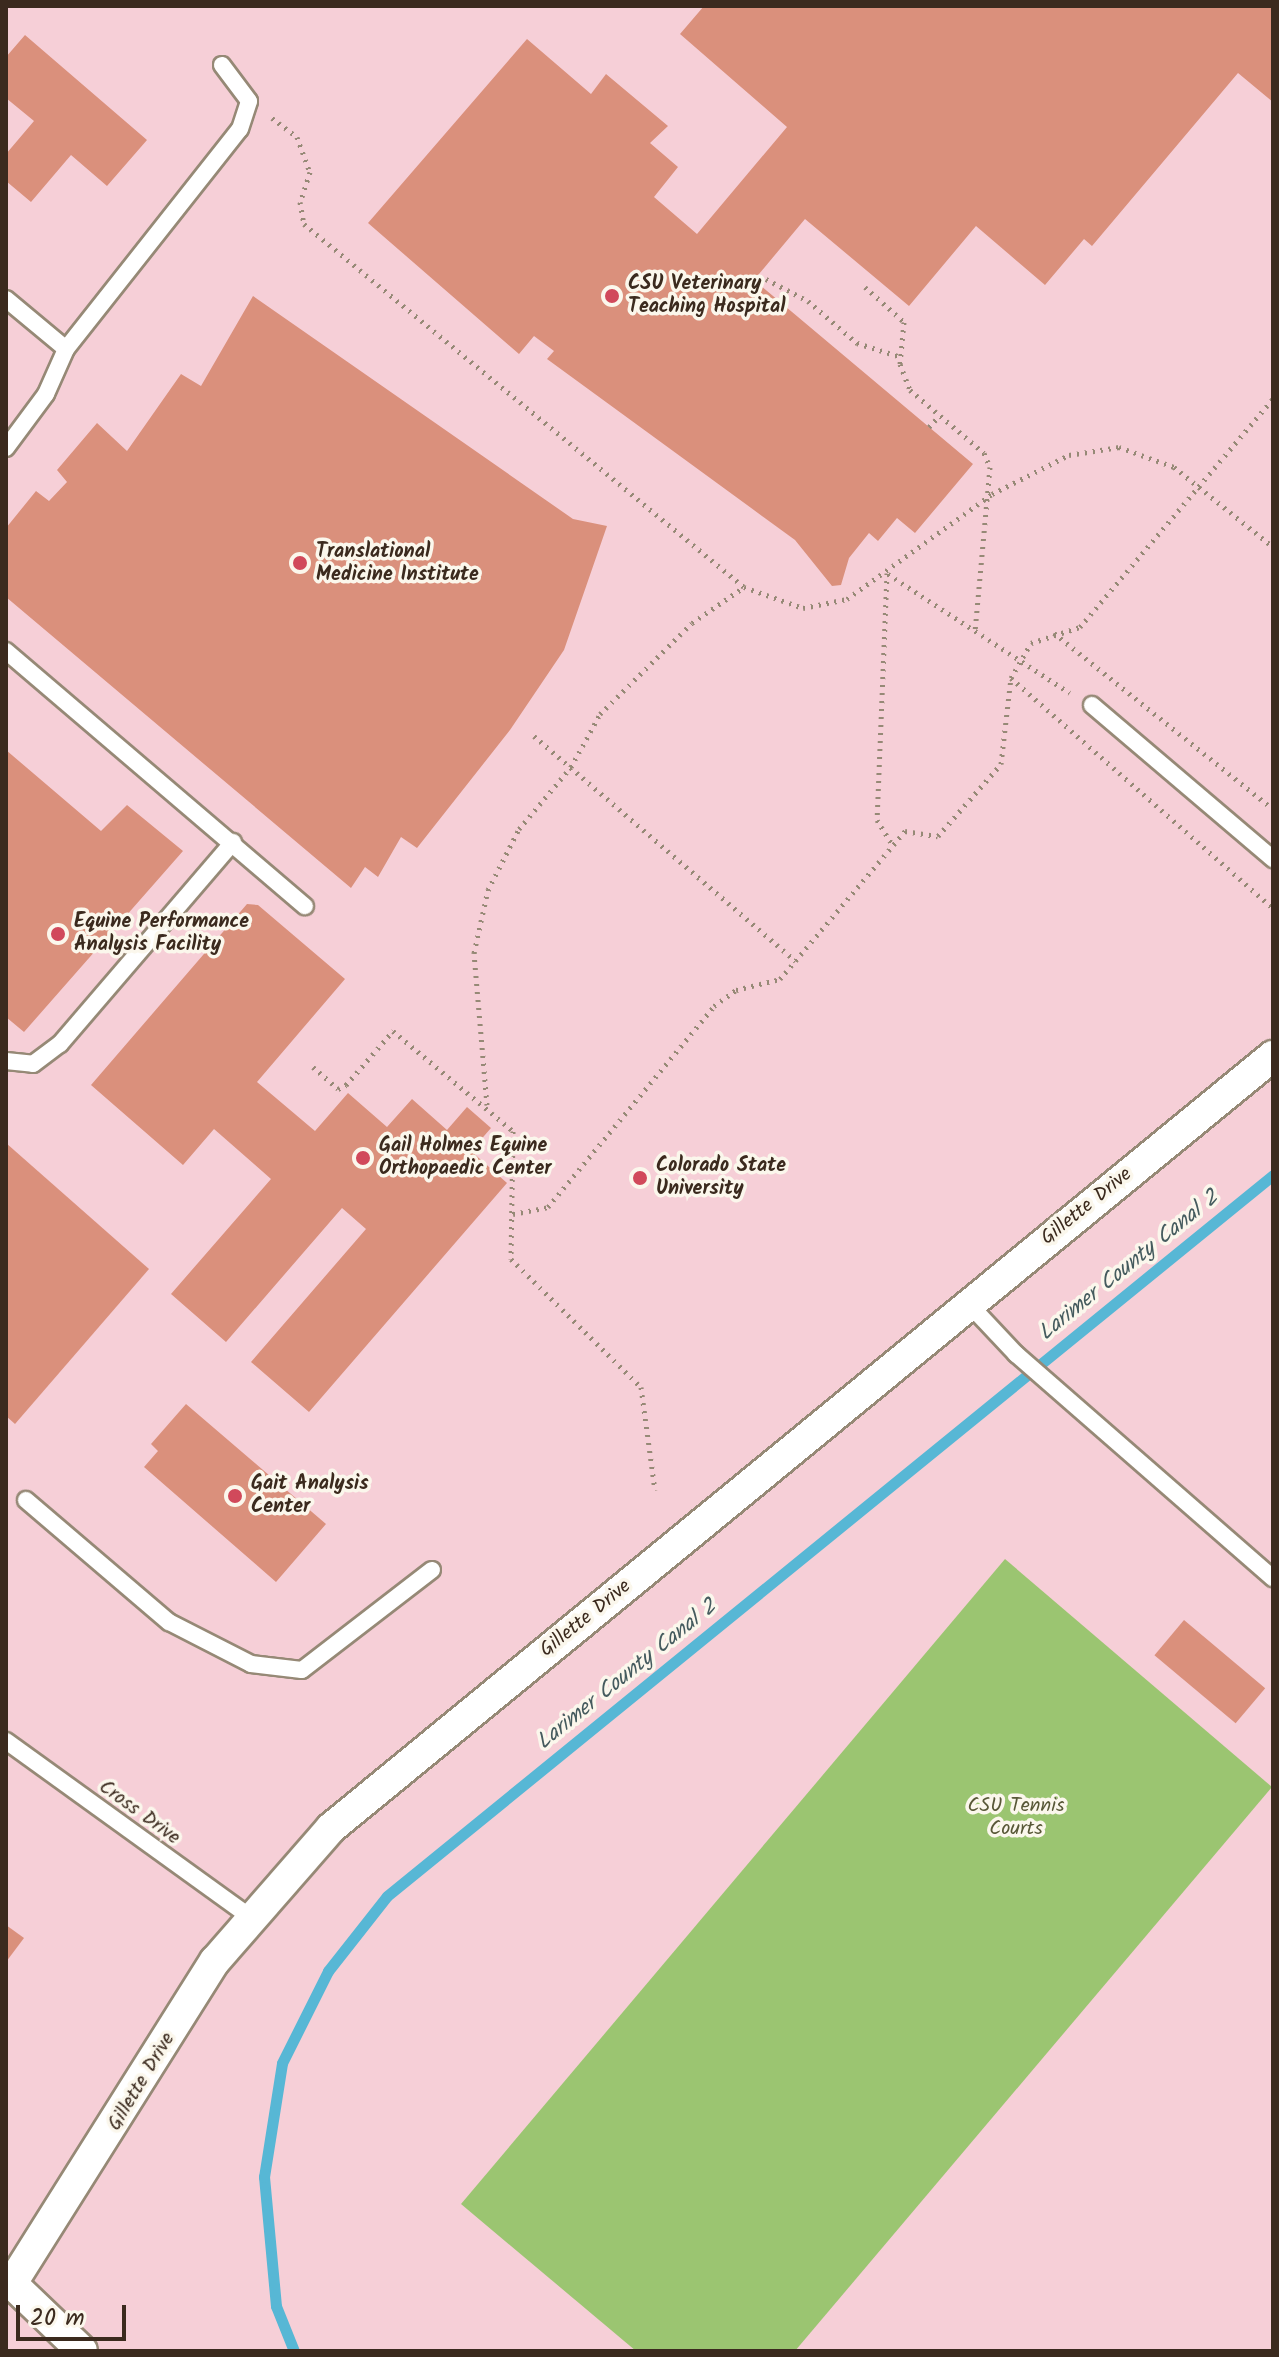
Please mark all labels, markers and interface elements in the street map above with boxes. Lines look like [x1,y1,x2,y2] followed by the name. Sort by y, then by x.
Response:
[628,272,785,319] place label: CSU Veterinary Teaching Hospital
[603,287,621,305] marker: CSU Veterinary Teaching Hospital
[316,540,479,587] place label: Translational Medicine Institute
[291,554,309,572] marker: Translational Medicine Institute
[74,910,249,957] place label: Equine Performance Analysis Facility
[49,925,67,943] marker: Equine Performance Analysis Facility
[379,1134,551,1181] place label: Gail Holmes Equine Orthopaedic Center
[354,1149,372,1167] marker: Gail Holmes Equine Orthopaedic Center
[656,1154,786,1201] place label: Colorado State University
[1037,1163,1137,1251] street label: Gillette Drive
[631,1169,649,1187] marker: Colorado State University
[1034,1185,1224,1347] water label: Larimer County Canal 2
[251,1472,369,1519] place label: Gait Analysis Center
[226,1487,244,1505] marker: Gait Analysis Center
[536,1575,636,1663] street label: Gillette Drive
[532,1594,722,1756] water label: Larimer County Canal 2
[94,1776,184,1850] street label: Cross Drive
[968,1794,1064,1841] park label: CSU Tennis Courts
[103,2029,181,2135] street label: Gillette Drive
[20,2289,130,2339] scale bar
[30,2299,85,2338] text: 20 m

